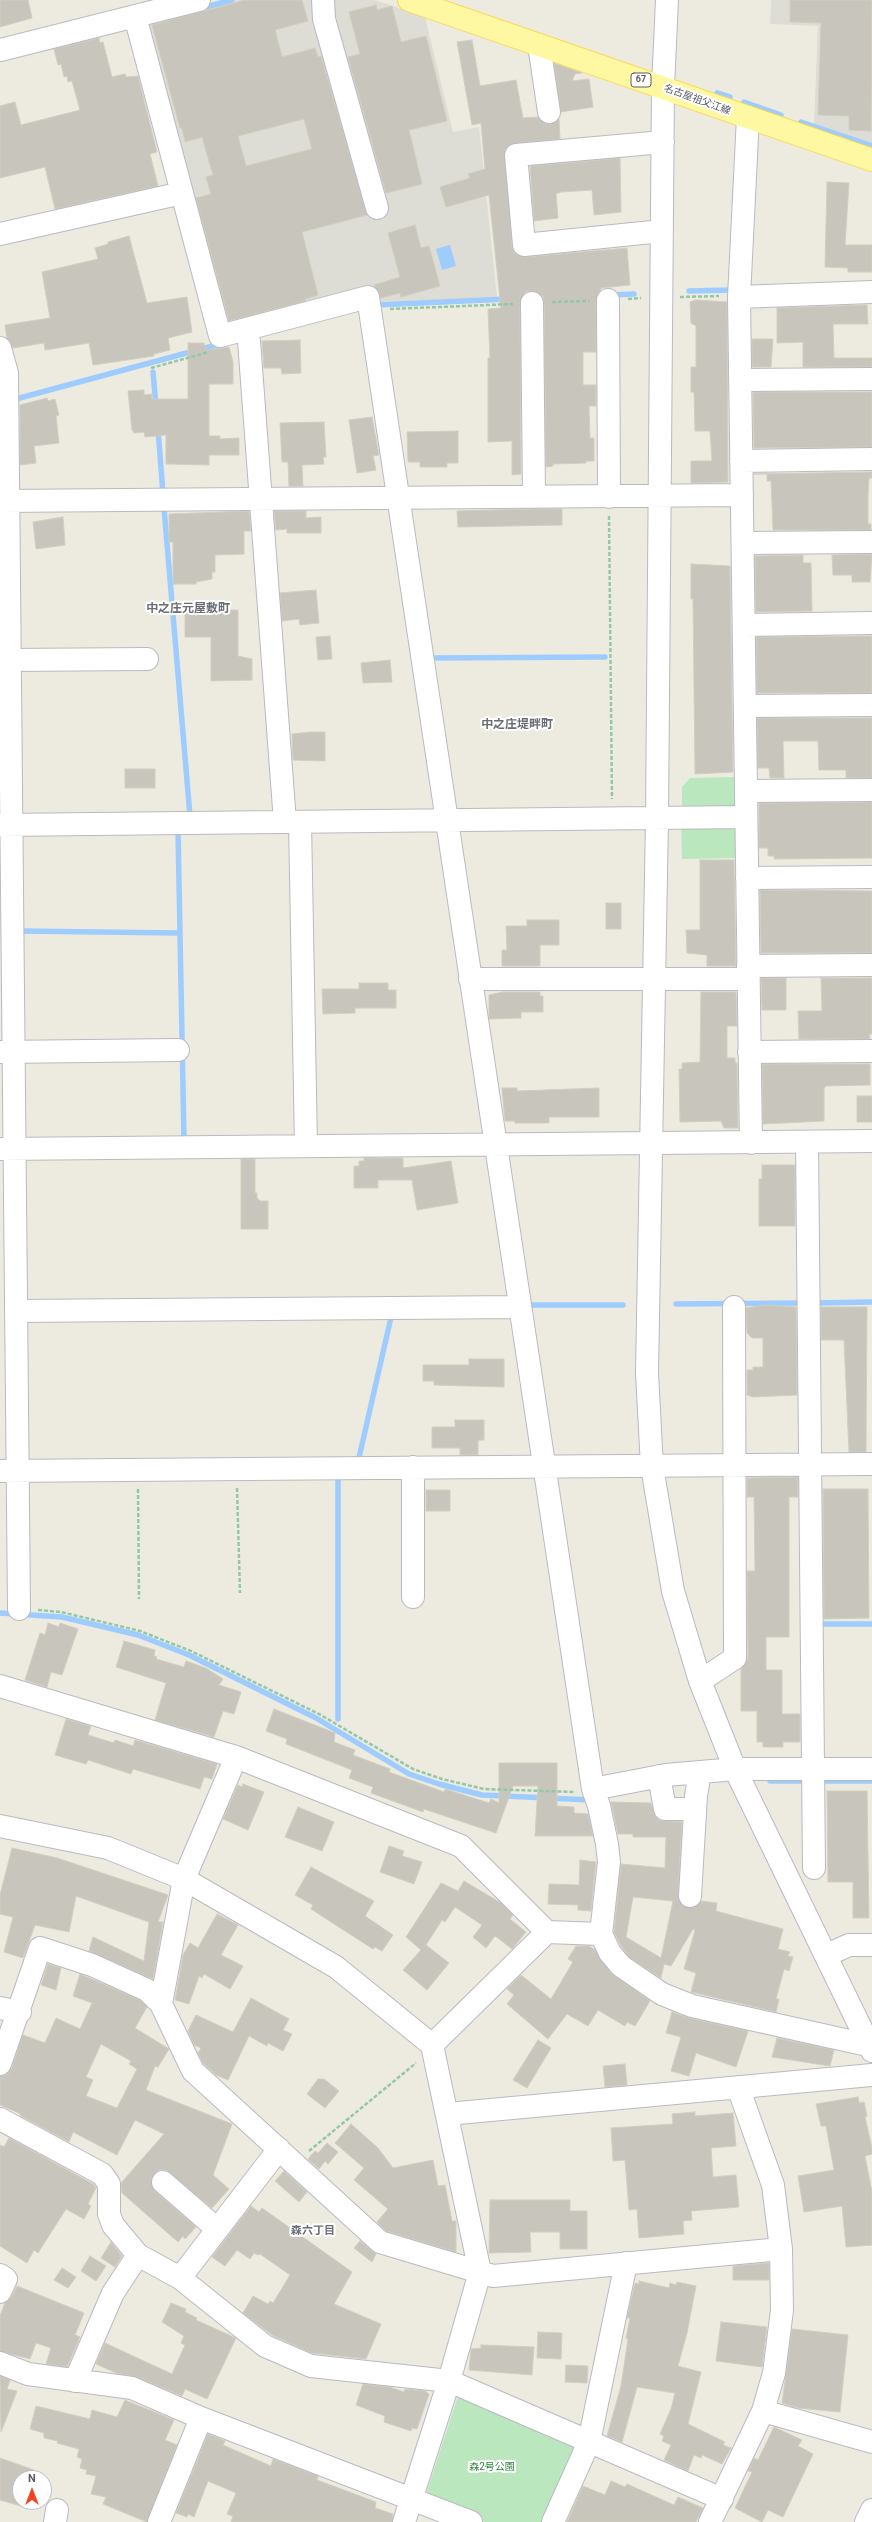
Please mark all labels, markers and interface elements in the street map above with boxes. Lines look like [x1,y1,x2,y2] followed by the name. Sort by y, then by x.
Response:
[631,73,651,87] road number: 67
[662,82,732,118] street label: 名古屋祖父江線
[146,602,230,616] district label: 中之庄元屋敷町
[481,718,553,732] district label: 中之庄堤畔町
[291,2224,335,2238] district label: 森六丁目
[469,2461,515,2473] park label: 森2号公園
[12,2470,52,2510] north arrow
[28,2472,36,2485] text: N

